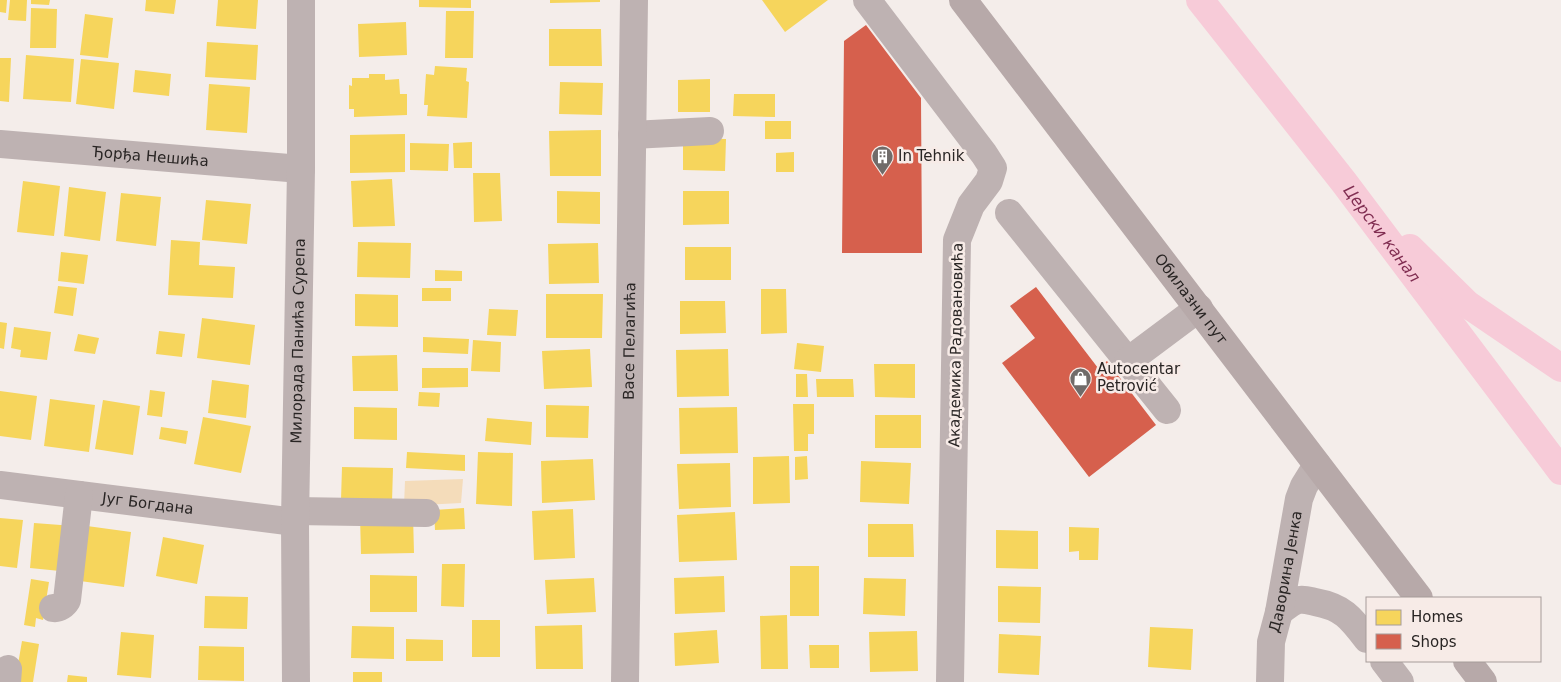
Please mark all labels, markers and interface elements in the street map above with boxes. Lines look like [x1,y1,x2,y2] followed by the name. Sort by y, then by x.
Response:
[91,143,209,170] street label: Ђорђа Нешића
[870,144,894,175] building icon: In Tehnik
[898,147,965,165] place label: In Tehnik
[1340,181,1425,285] water label: Церски канал
[287,238,309,444] street label: Милорада Панића Сурепа
[945,243,967,447] street label: Академика Радовановића
[1151,250,1231,348] street label: Обилазни пут
[620,282,639,400] street label: Васе Пелагића
[1097,360,1181,395] place label: Autocentar Petrović
[1069,366,1093,397] shop icon: Autocentar Petrović
[100,489,195,518] street label: Југ Богдана
[1265,509,1306,635] street label: Даворина Јенка
[1366,597,1541,662] legend
[1411,608,1463,626] text: Homes
[1411,633,1457,651] text: Shops

